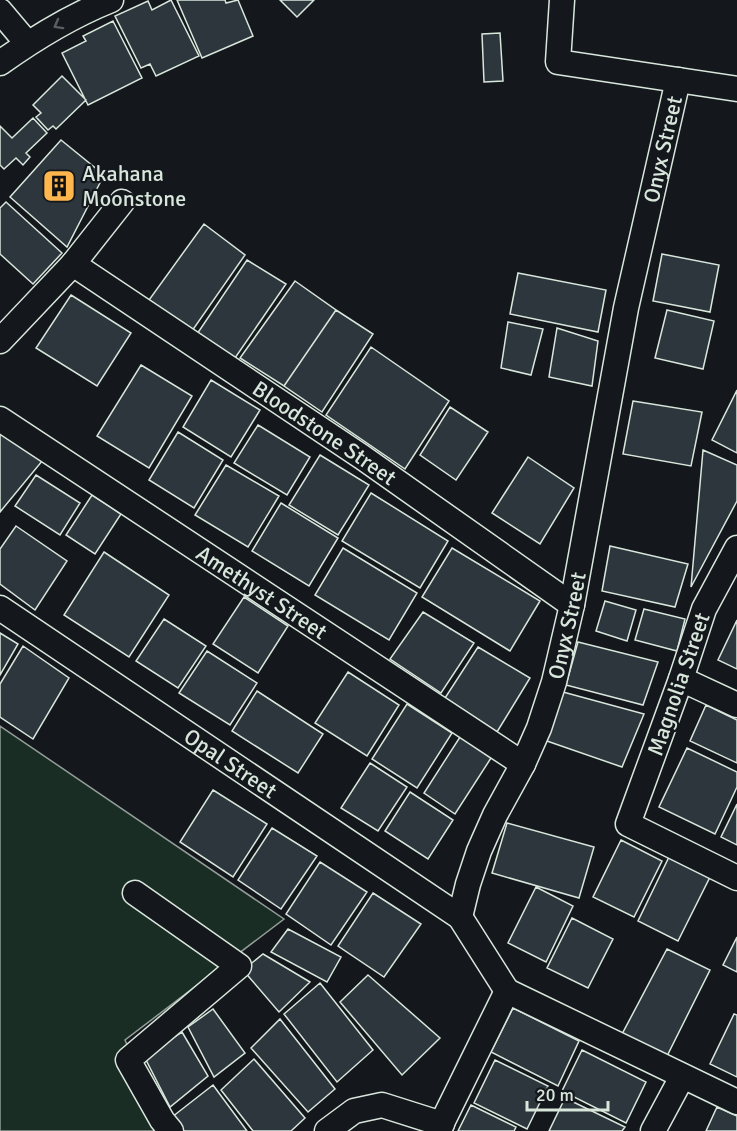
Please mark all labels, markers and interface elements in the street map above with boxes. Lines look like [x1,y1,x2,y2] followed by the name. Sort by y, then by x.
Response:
[54,18,64,29] one-way arrow
[637,93,688,205] street label: Onyx Street
[82,160,186,212] place label: Akahana Moonstone
[41,168,77,204] building icon: Akahana Moonstone
[247,375,402,491] street label: Bloodstone Street
[191,539,333,645] street label: Amethyst Street
[542,570,592,682] street label: Onyx Street
[641,609,716,759] street label: Magnolia Street
[179,723,282,804] street label: Opal Street
[527,1074,608,1112] scale bar
[536,1084,574,1106] text: 20 m

